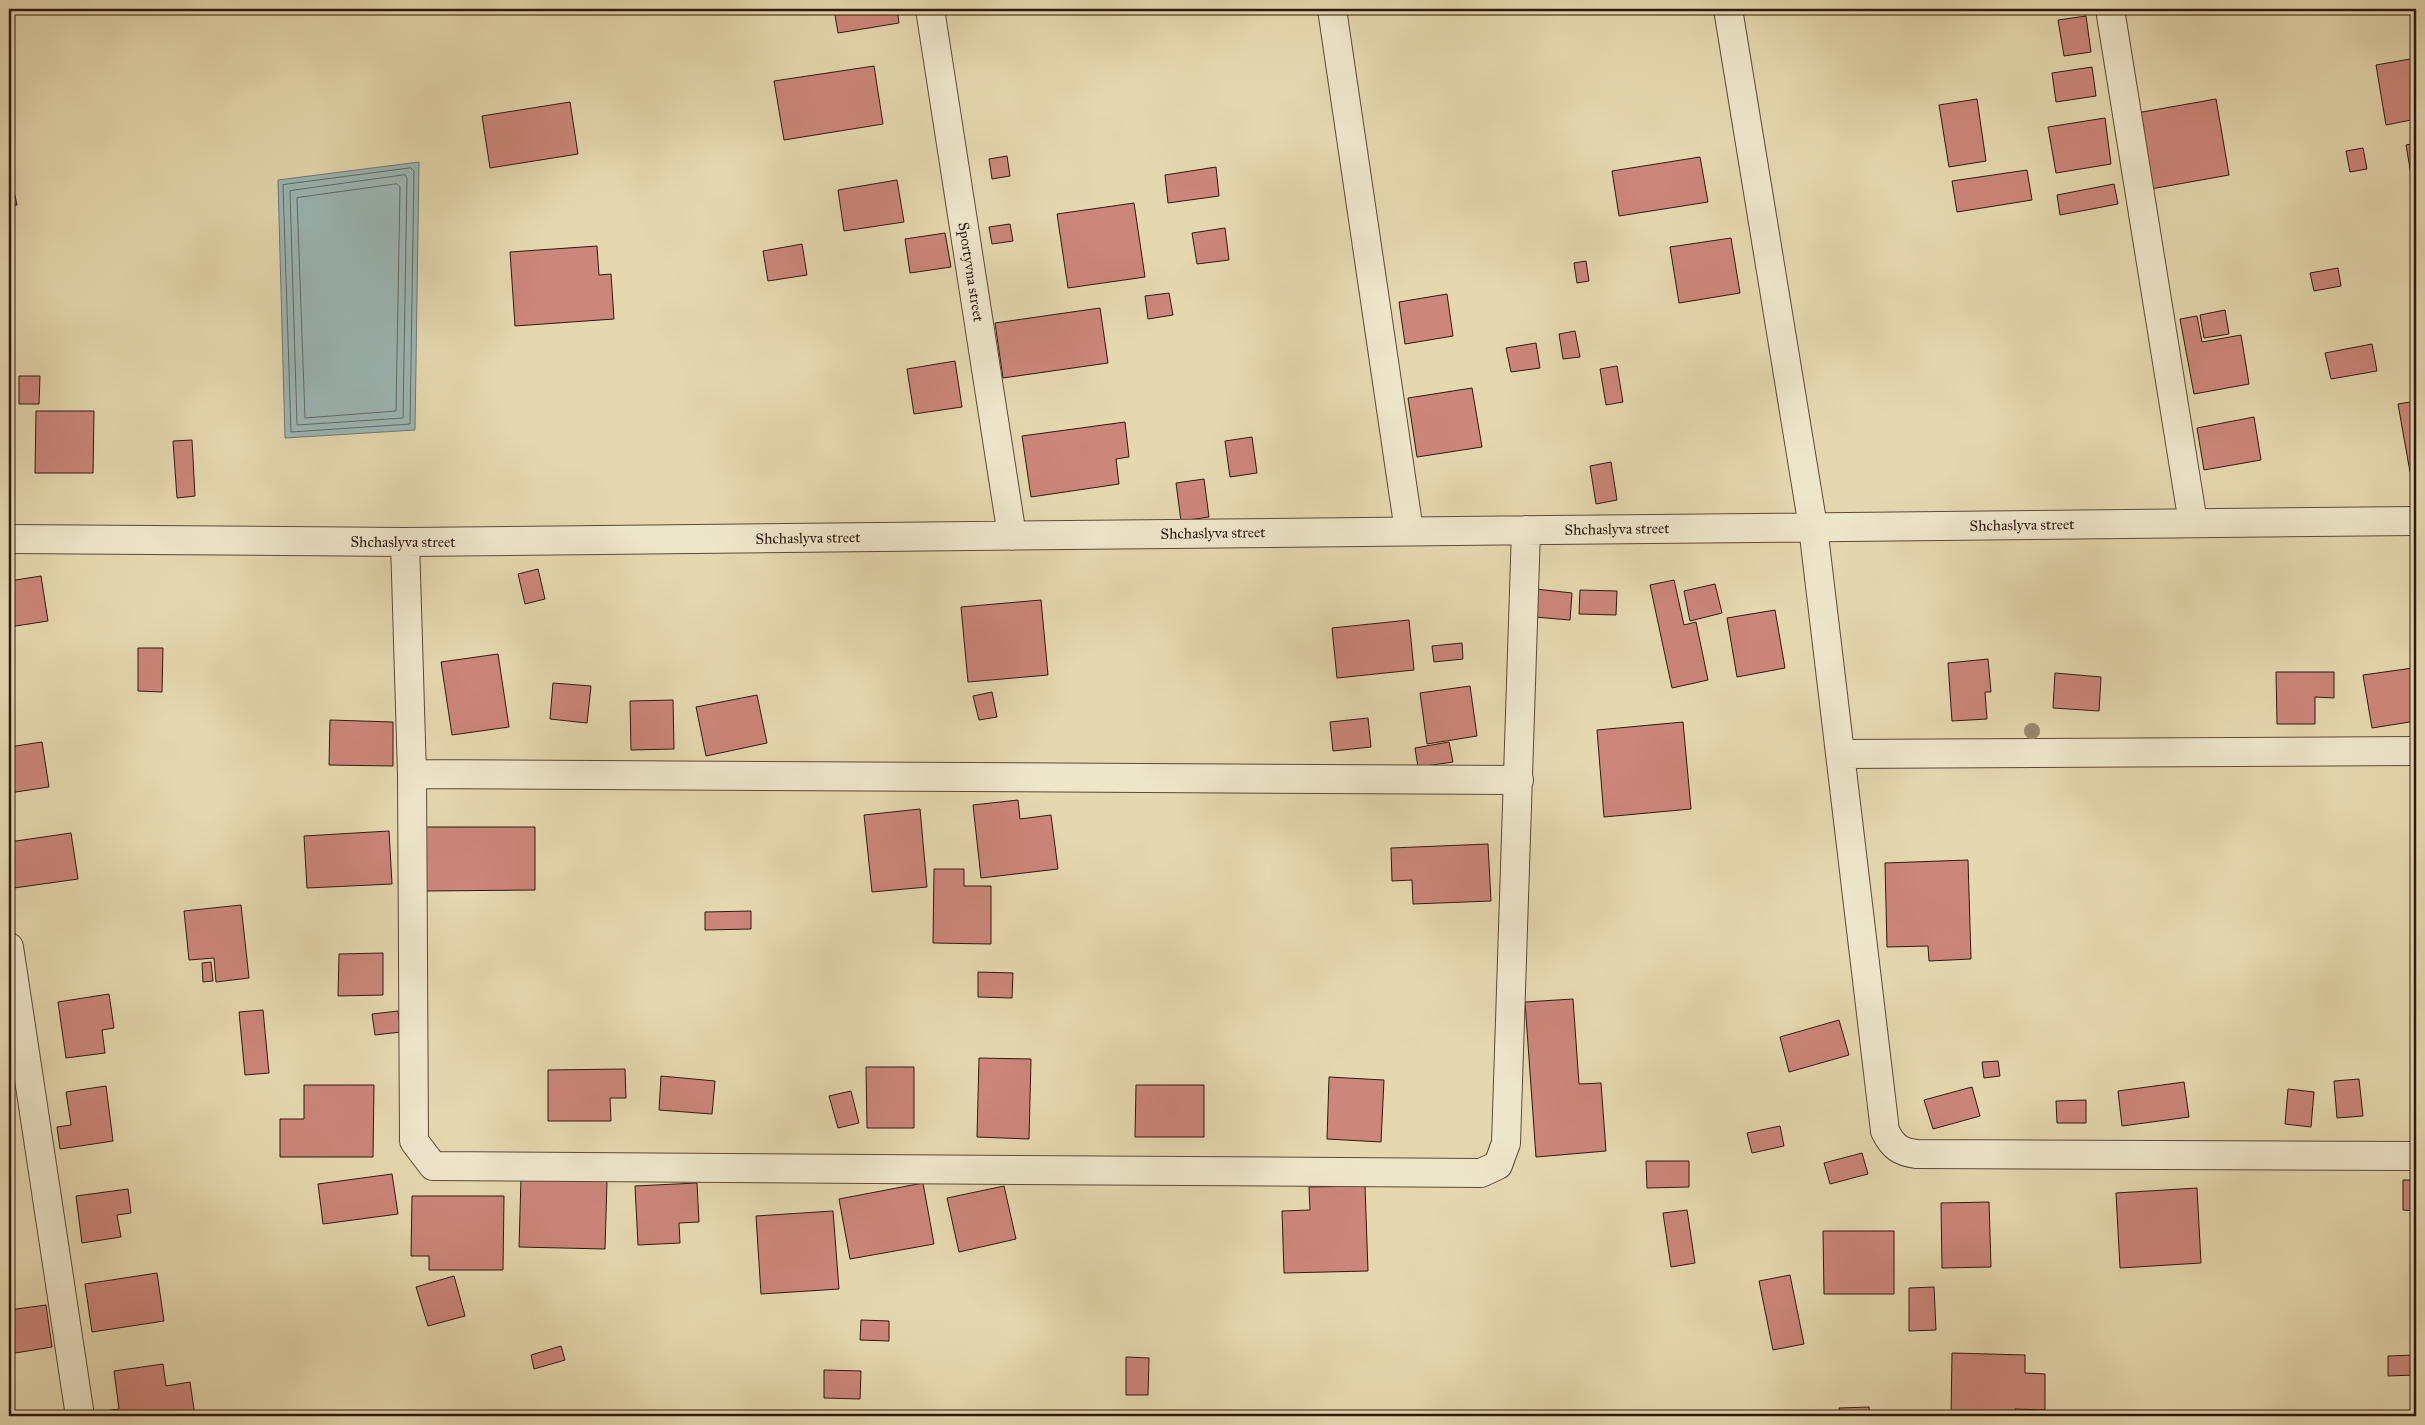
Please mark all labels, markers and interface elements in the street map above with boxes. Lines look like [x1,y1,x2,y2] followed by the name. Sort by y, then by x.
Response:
[954,221,988,324] street label: Sportyvna street
[1969,515,2075,535] street label: Shchaslyva street
[1564,519,1670,539] street label: Shchaslyva street
[1160,523,1266,543] street label: Shchaslyva street
[755,528,861,548] street label: Shchaslyva street
[350,533,456,551] street label: Shchaslyva street

